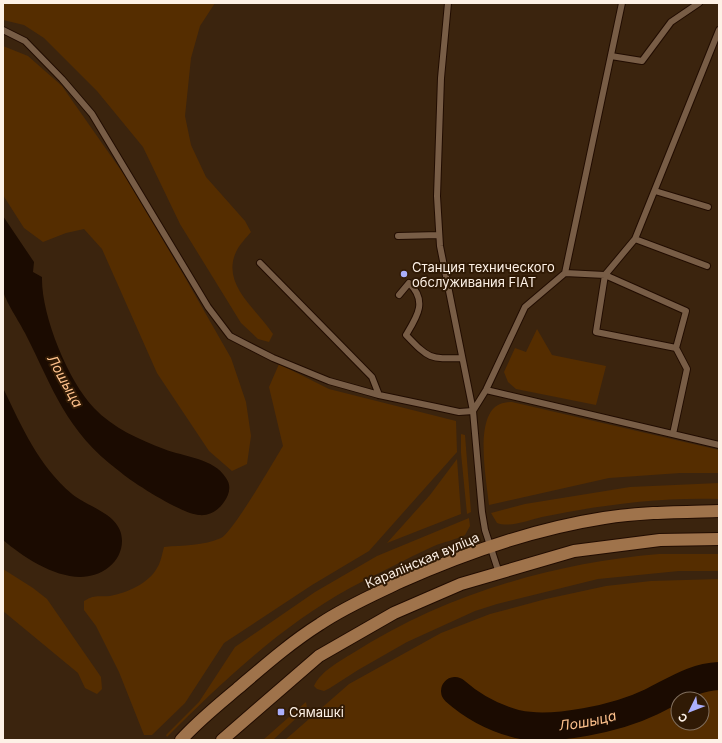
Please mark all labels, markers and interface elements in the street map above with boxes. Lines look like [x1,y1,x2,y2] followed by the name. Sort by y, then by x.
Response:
[412,259,555,290] place label: Станция технического обслуживания FIAT
[399,269,409,279] marker: Станция технического обслуживания FIAT
[44,351,87,410] water label: Лошыца
[363,529,481,591] street label: Каралінская вуліца
[670,691,710,731] north arrow
[289,704,344,720] place label: Сямашкі
[558,706,618,734] water label: Лошыца
[276,707,286,717] marker: Сямашкі
[675,710,691,726] text: С

